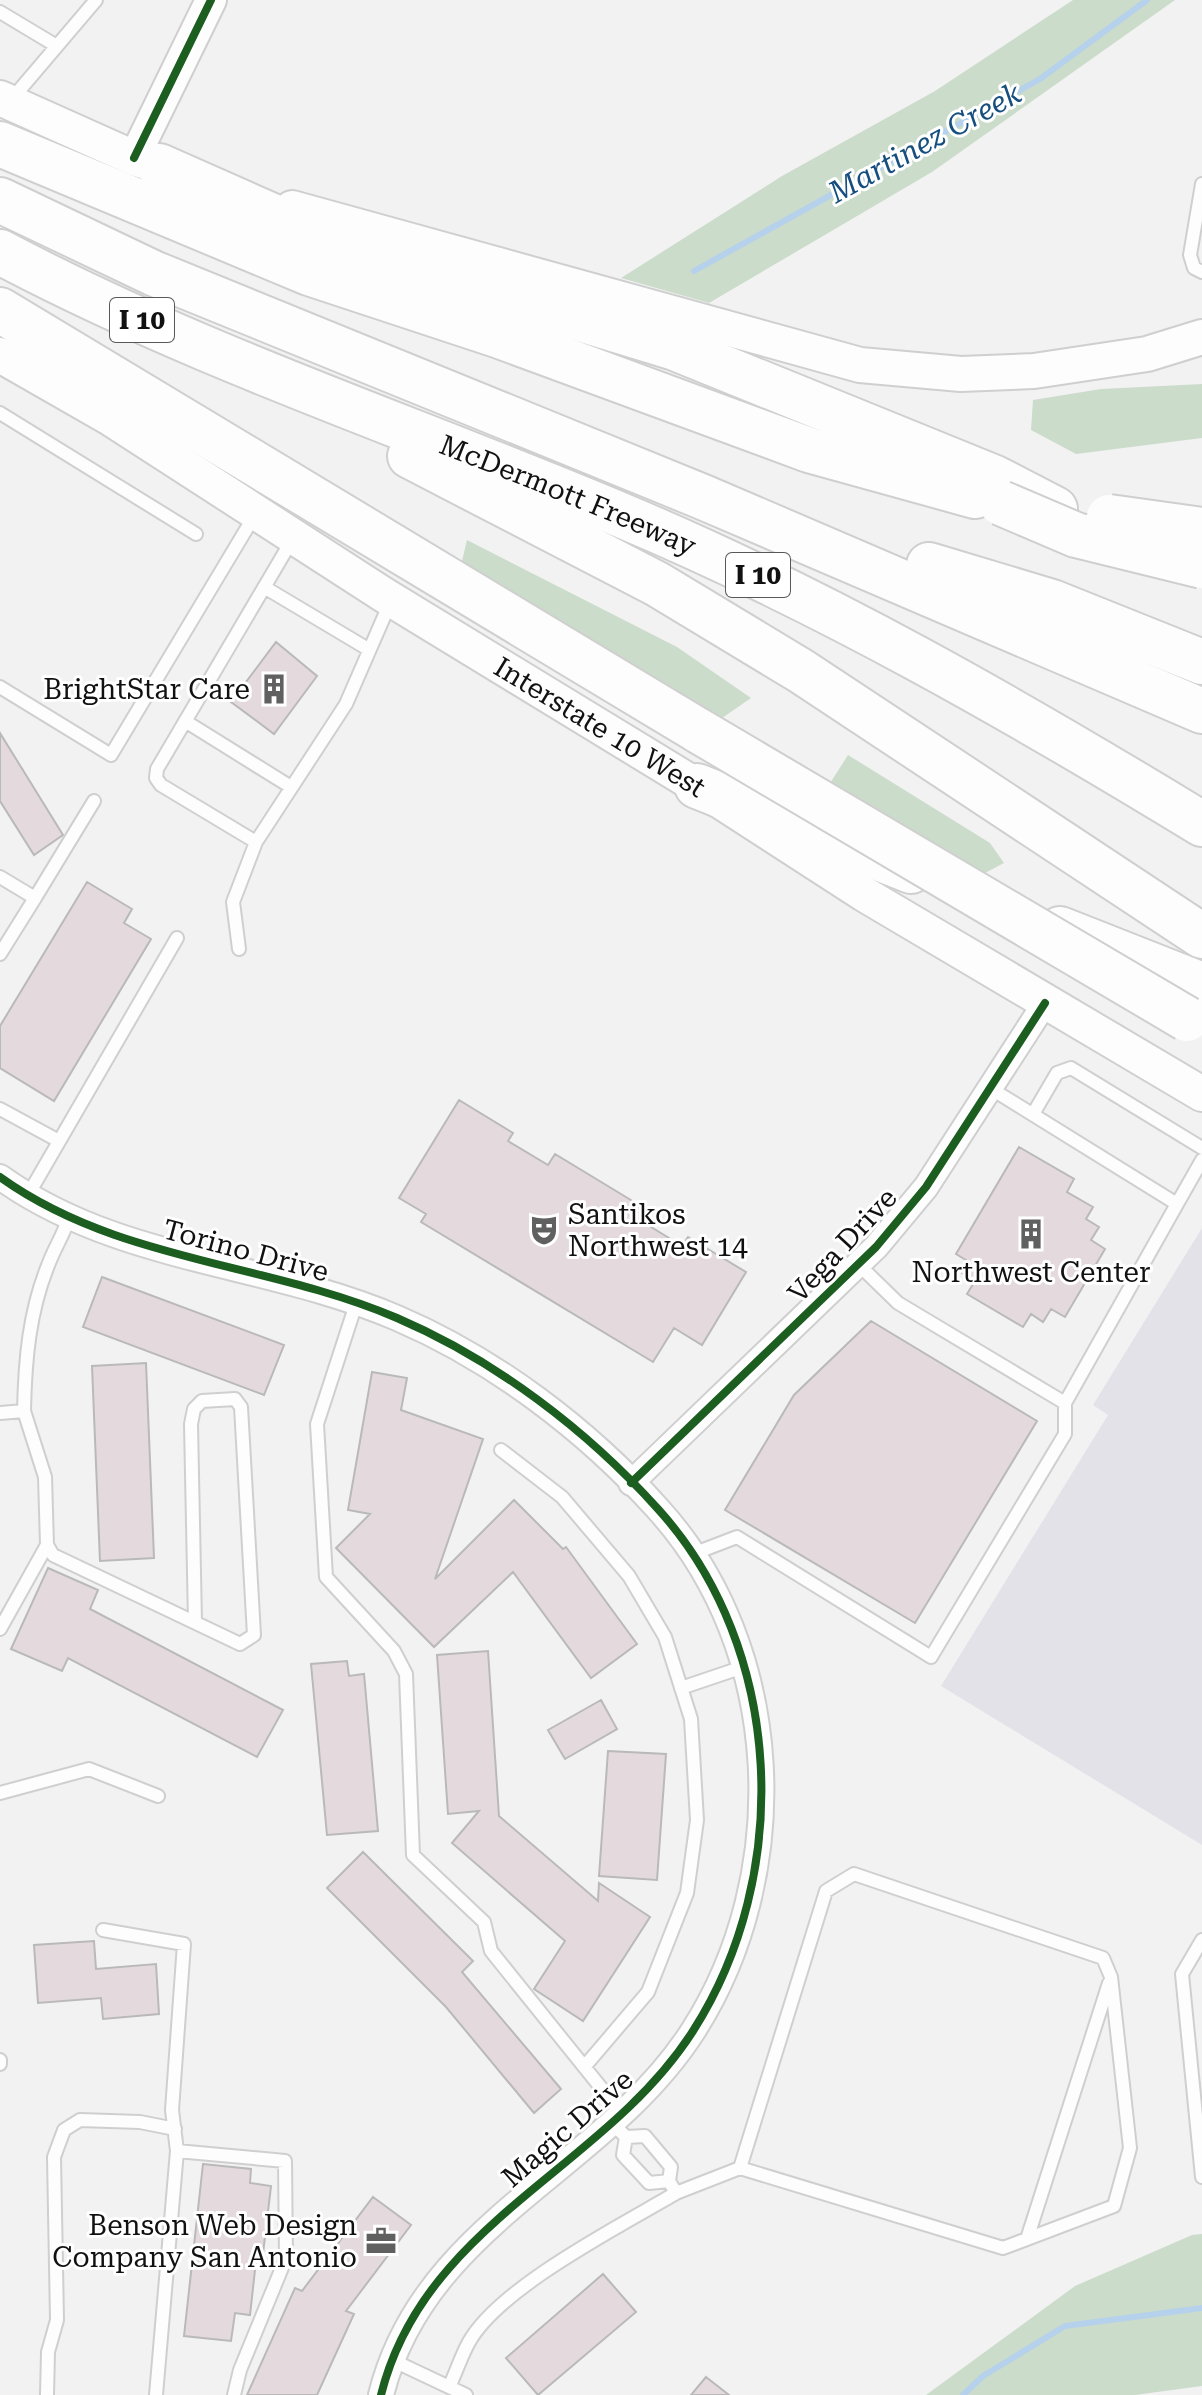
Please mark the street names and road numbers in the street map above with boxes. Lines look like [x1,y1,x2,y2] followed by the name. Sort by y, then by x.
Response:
[110,298,174,342] road number: I 10
[435,428,701,563] street label: McDermott Freeway
[726,553,790,597] road number: I 10
[488,650,712,804] street label: Interstate 10 West
[781,1181,904,1309] street label: Vega Drive
[159,1213,332,1288] street label: Torino Drive
[495,2063,639,2194] street label: Magic Drive

